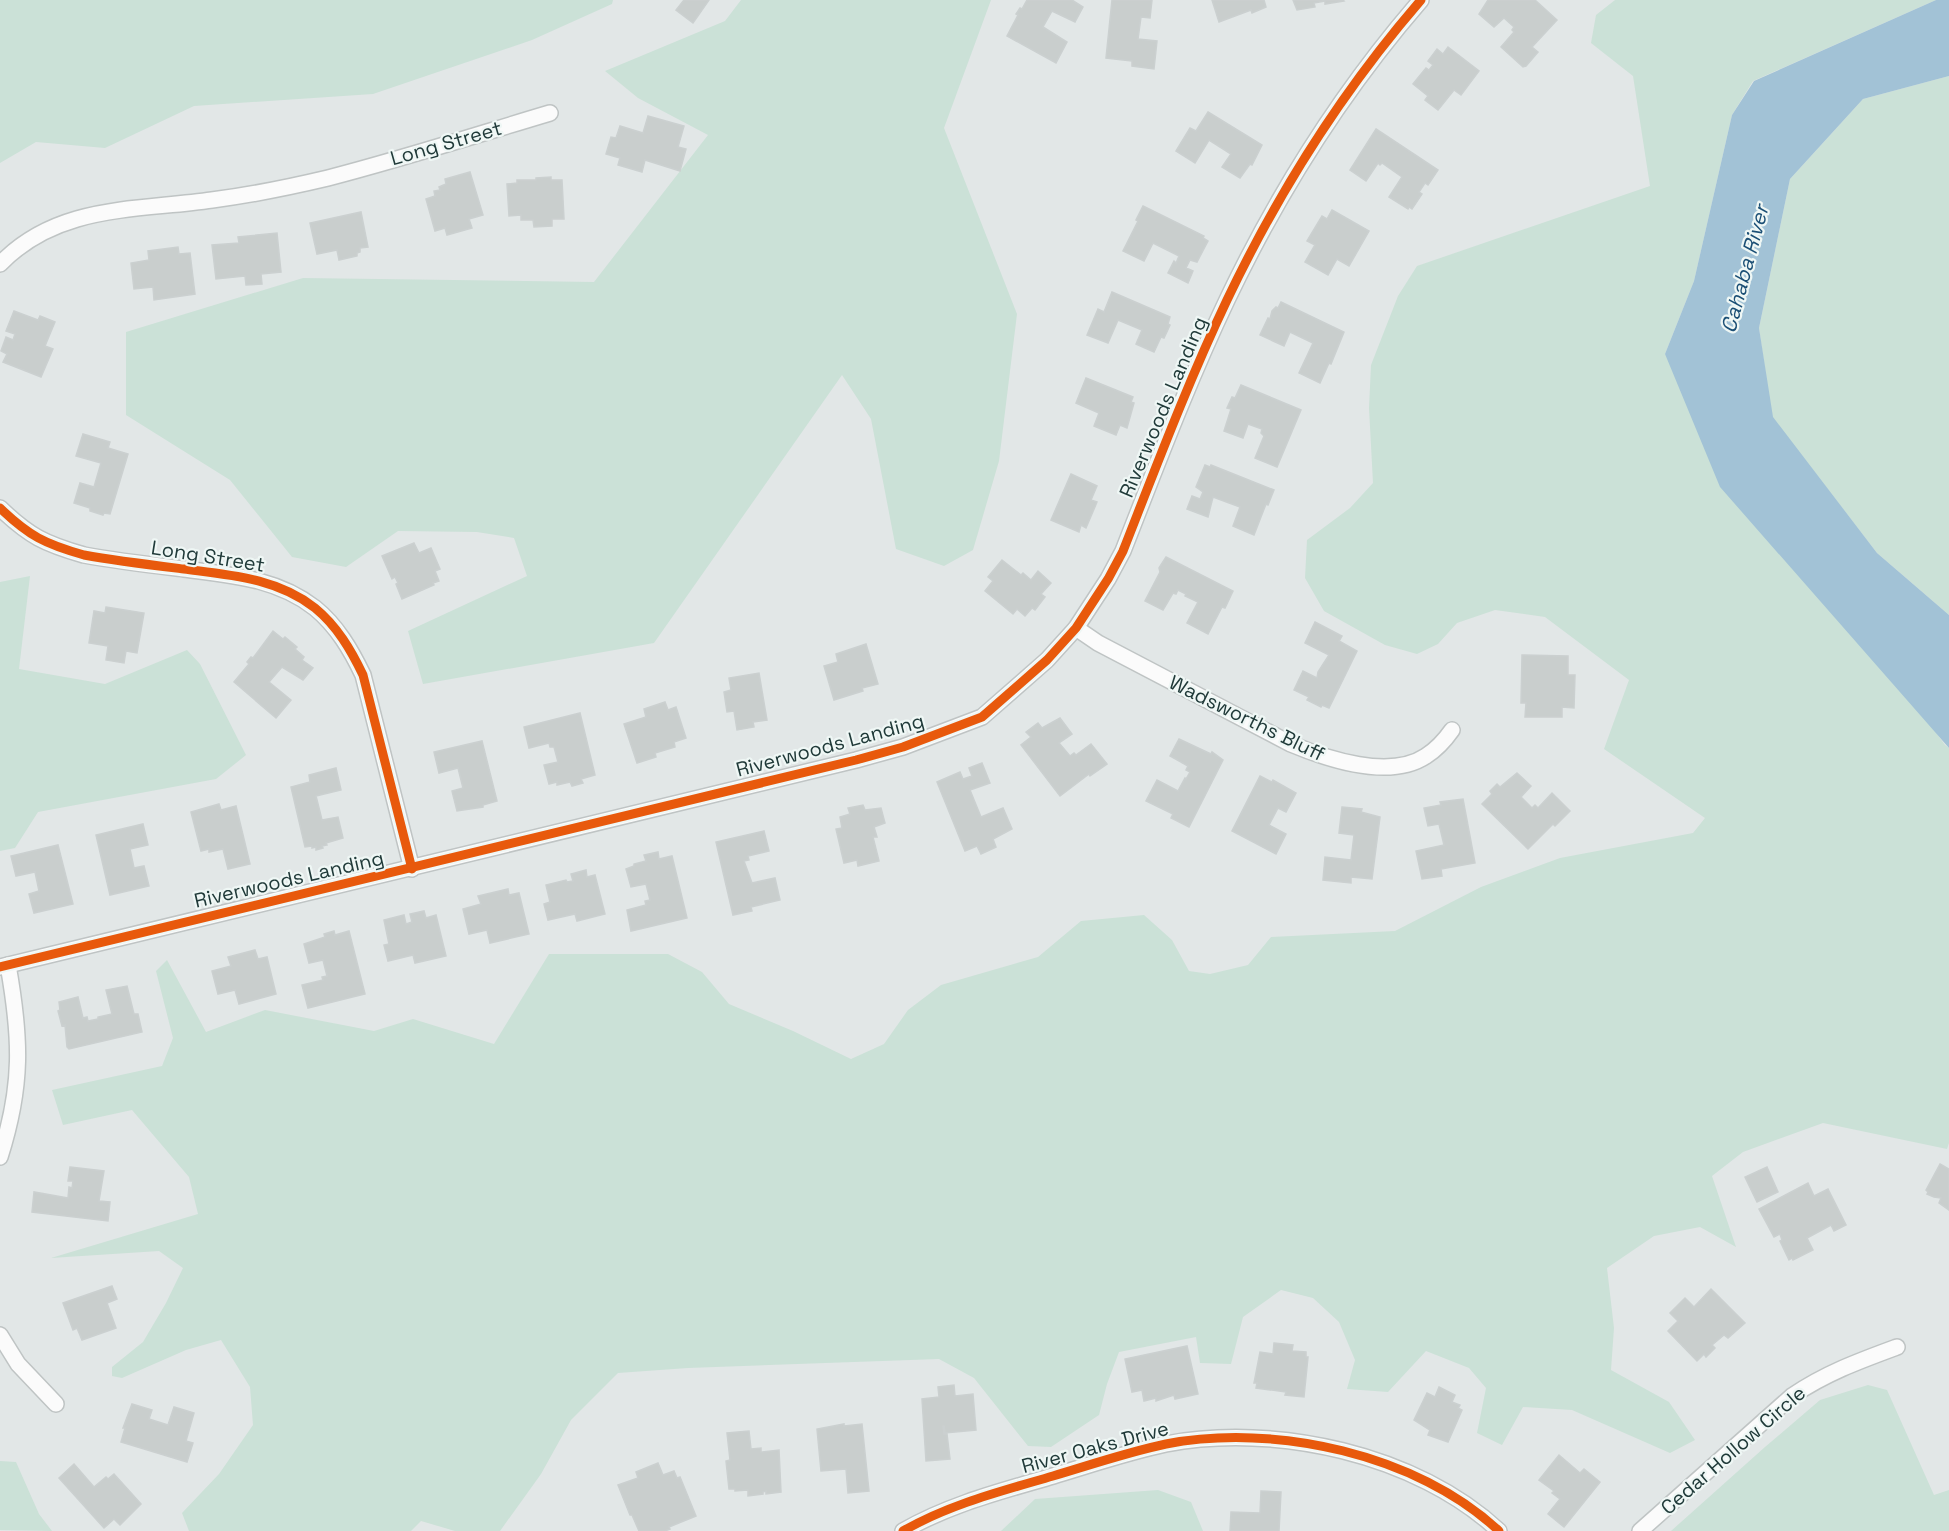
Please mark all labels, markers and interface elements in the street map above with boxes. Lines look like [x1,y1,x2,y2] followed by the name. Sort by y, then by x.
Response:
[387,115,505,171] street label: Long Street
[1715,200,1775,336] water label: Cahaba River
[1113,313,1213,501] street label: Riverwoods Landing
[149,534,267,578] street label: Long Street
[1165,669,1329,767] street label: Wadsworths Bluff
[733,707,927,783] street label: Riverwoods Landing
[192,845,386,913] street label: Riverwoods Landing
[1655,1380,1811,1520] street label: Cedar Hollow Circle
[1019,1415,1171,1479] street label: River Oaks Drive

